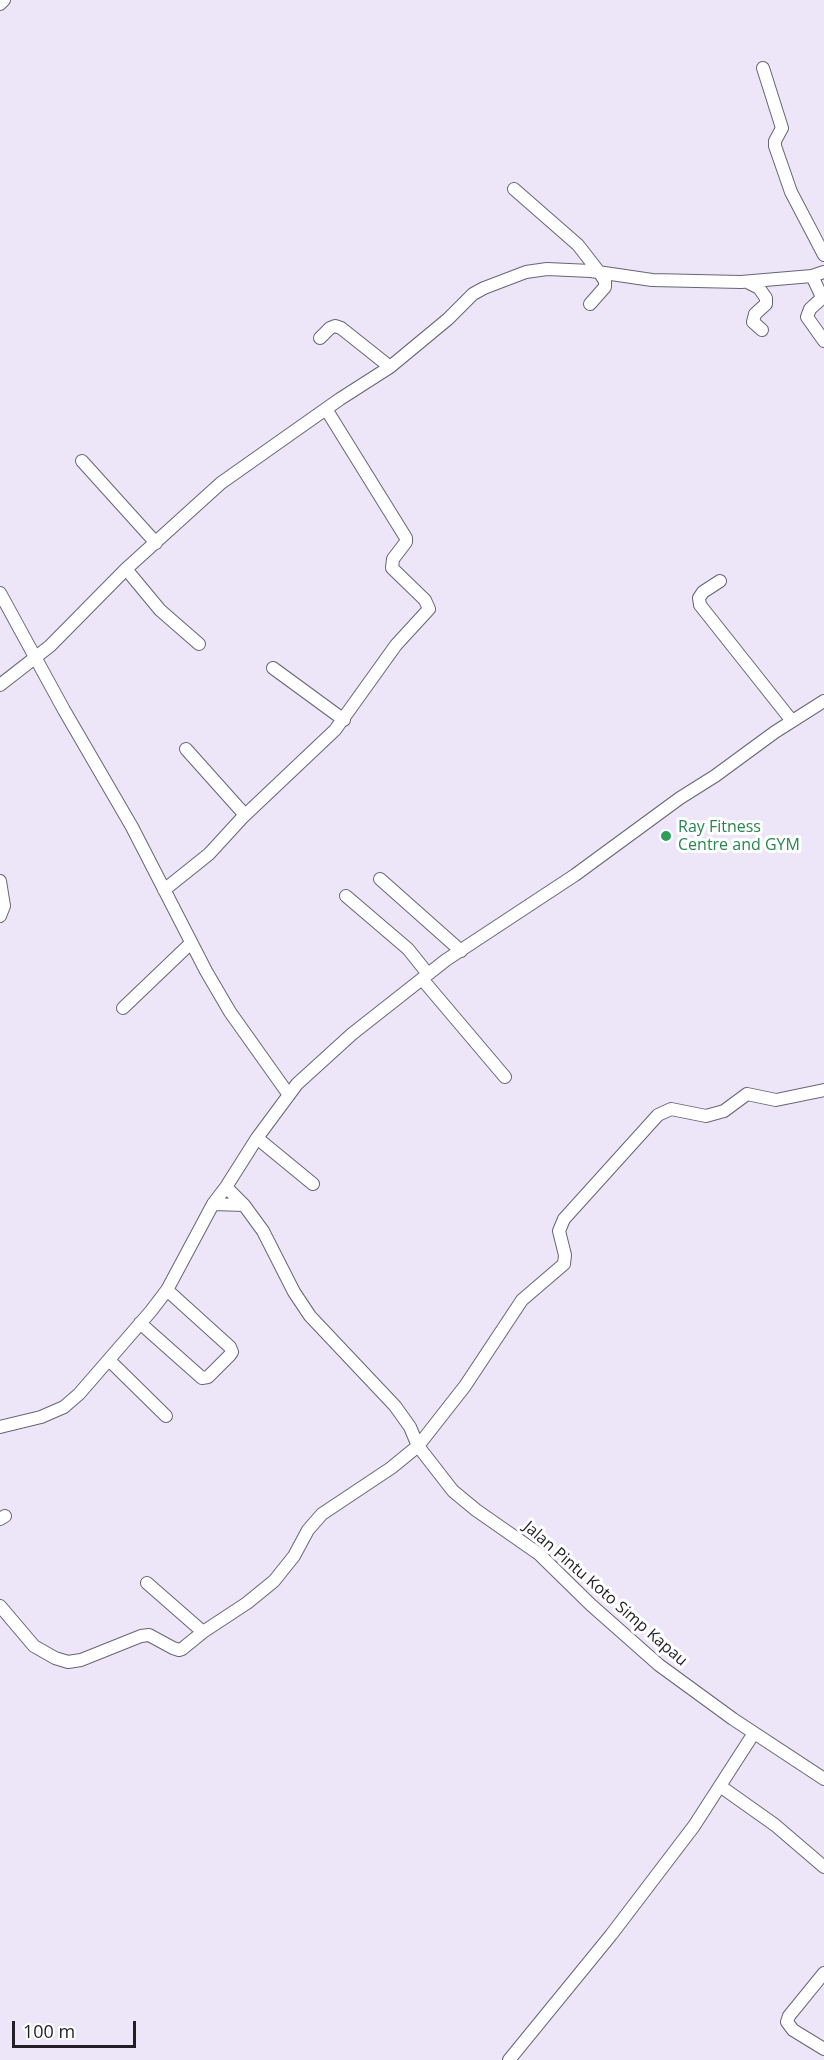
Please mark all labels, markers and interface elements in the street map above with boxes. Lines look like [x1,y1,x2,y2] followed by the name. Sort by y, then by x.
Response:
[678,817,800,855] place label: Ray Fitness Centre and GYM
[659,829,673,843] marker: Ray Fitness Centre and GYM
[519,1518,691,1670] street label: Jalan Pintu Koto Simp Kapau
[15,2009,140,2047] scale bar
[23,2019,75,2043] text: 100 m

